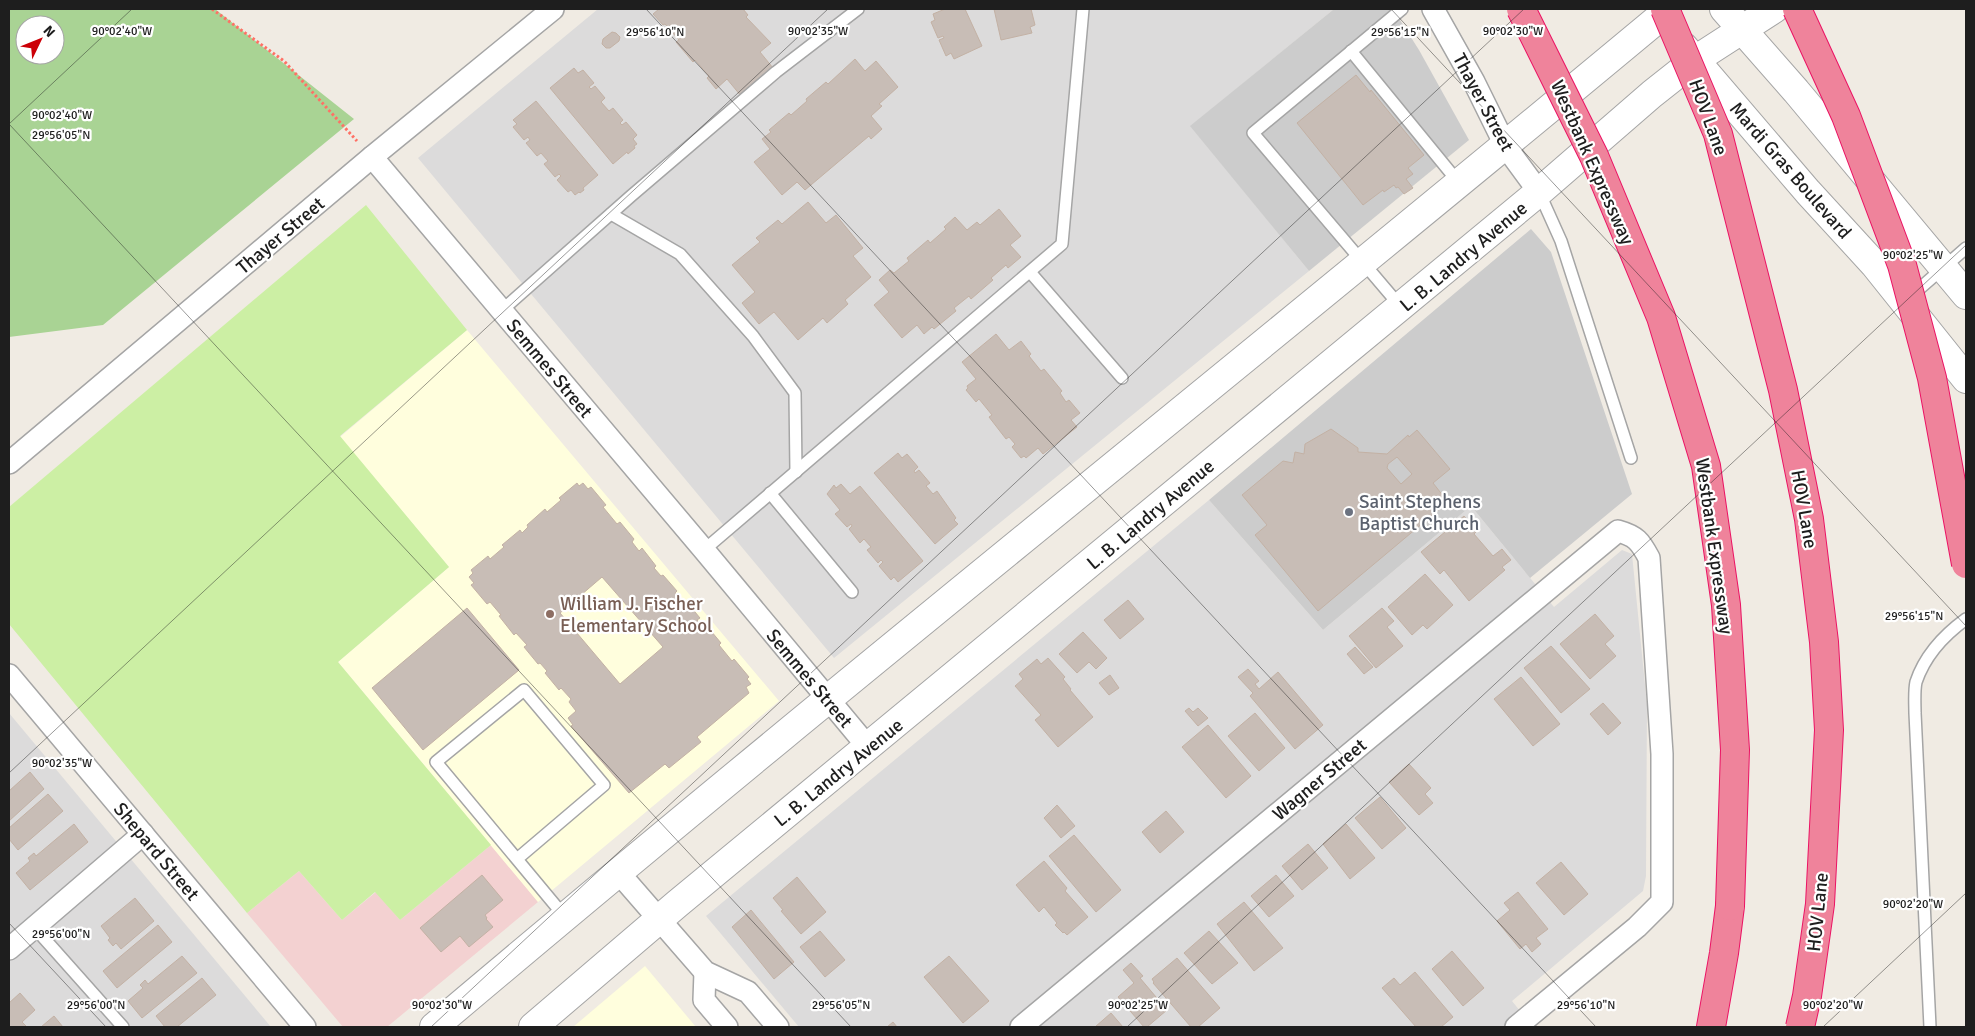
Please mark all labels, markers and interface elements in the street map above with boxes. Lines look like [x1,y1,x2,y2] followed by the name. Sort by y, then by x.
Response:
[15,15,65,65] north arrow
[40,22,59,41] text: N
[92,24,152,39] text: 90°02'40"W
[788,24,848,39] text: 90°02'35"W
[1483,24,1543,39] text: 90°02'30"W
[626,25,684,40] text: 29°56'10"N
[1371,25,1429,40] text: 29°56'15"N
[1447,49,1519,156] street label: Thayer Street
[1545,76,1639,249] street label: Westbank Expressway
[1683,76,1733,159] street label: HOV Lane
[1724,97,1856,244] street label: Mardi Gras Boulevard
[32,108,92,123] text: 90°02'40"W
[32,128,90,143] text: 29°56'05"N
[232,192,330,280] street label: Thayer Street
[1395,196,1532,317] street label: L. B. Landry Avenue
[1883,248,1943,263] text: 90°02'25"W
[501,314,598,423] street label: Semmes Street
[1082,454,1219,575] street label: L. B. Landry Avenue
[1690,456,1738,636] street label: Westbank Expressway
[1785,468,1823,550] street label: HOV Lane
[1359,490,1481,536] place label: Saint Stephens Baptist Church
[1343,506,1355,518] marker: Saint Stephens Baptist Church
[560,592,713,638] place label: William J. Fischer Elementary School
[544,608,556,620] marker: William J. Fischer Elementary School
[1885,609,1943,624] text: 29°56'15"N
[761,624,858,733] street label: Semmes Street
[769,713,908,832] street label: L. B. Landry Avenue
[1268,733,1372,826] street label: Wagner Street
[32,756,92,771] text: 90°02'35"W
[108,798,204,906] street label: Shepard Street
[1802,871,1834,953] street label: HOV Lane
[1883,897,1943,912] text: 90°02'20"W
[32,927,90,942] text: 29°56'00"N
[67,998,125,1013] text: 29°56'00"N
[412,998,472,1013] text: 90°02'30"W
[812,998,870,1013] text: 29°56'05"N
[1108,998,1168,1013] text: 90°02'25"W
[1557,998,1615,1013] text: 29°56'10"N
[1803,998,1863,1013] text: 90°02'20"W

